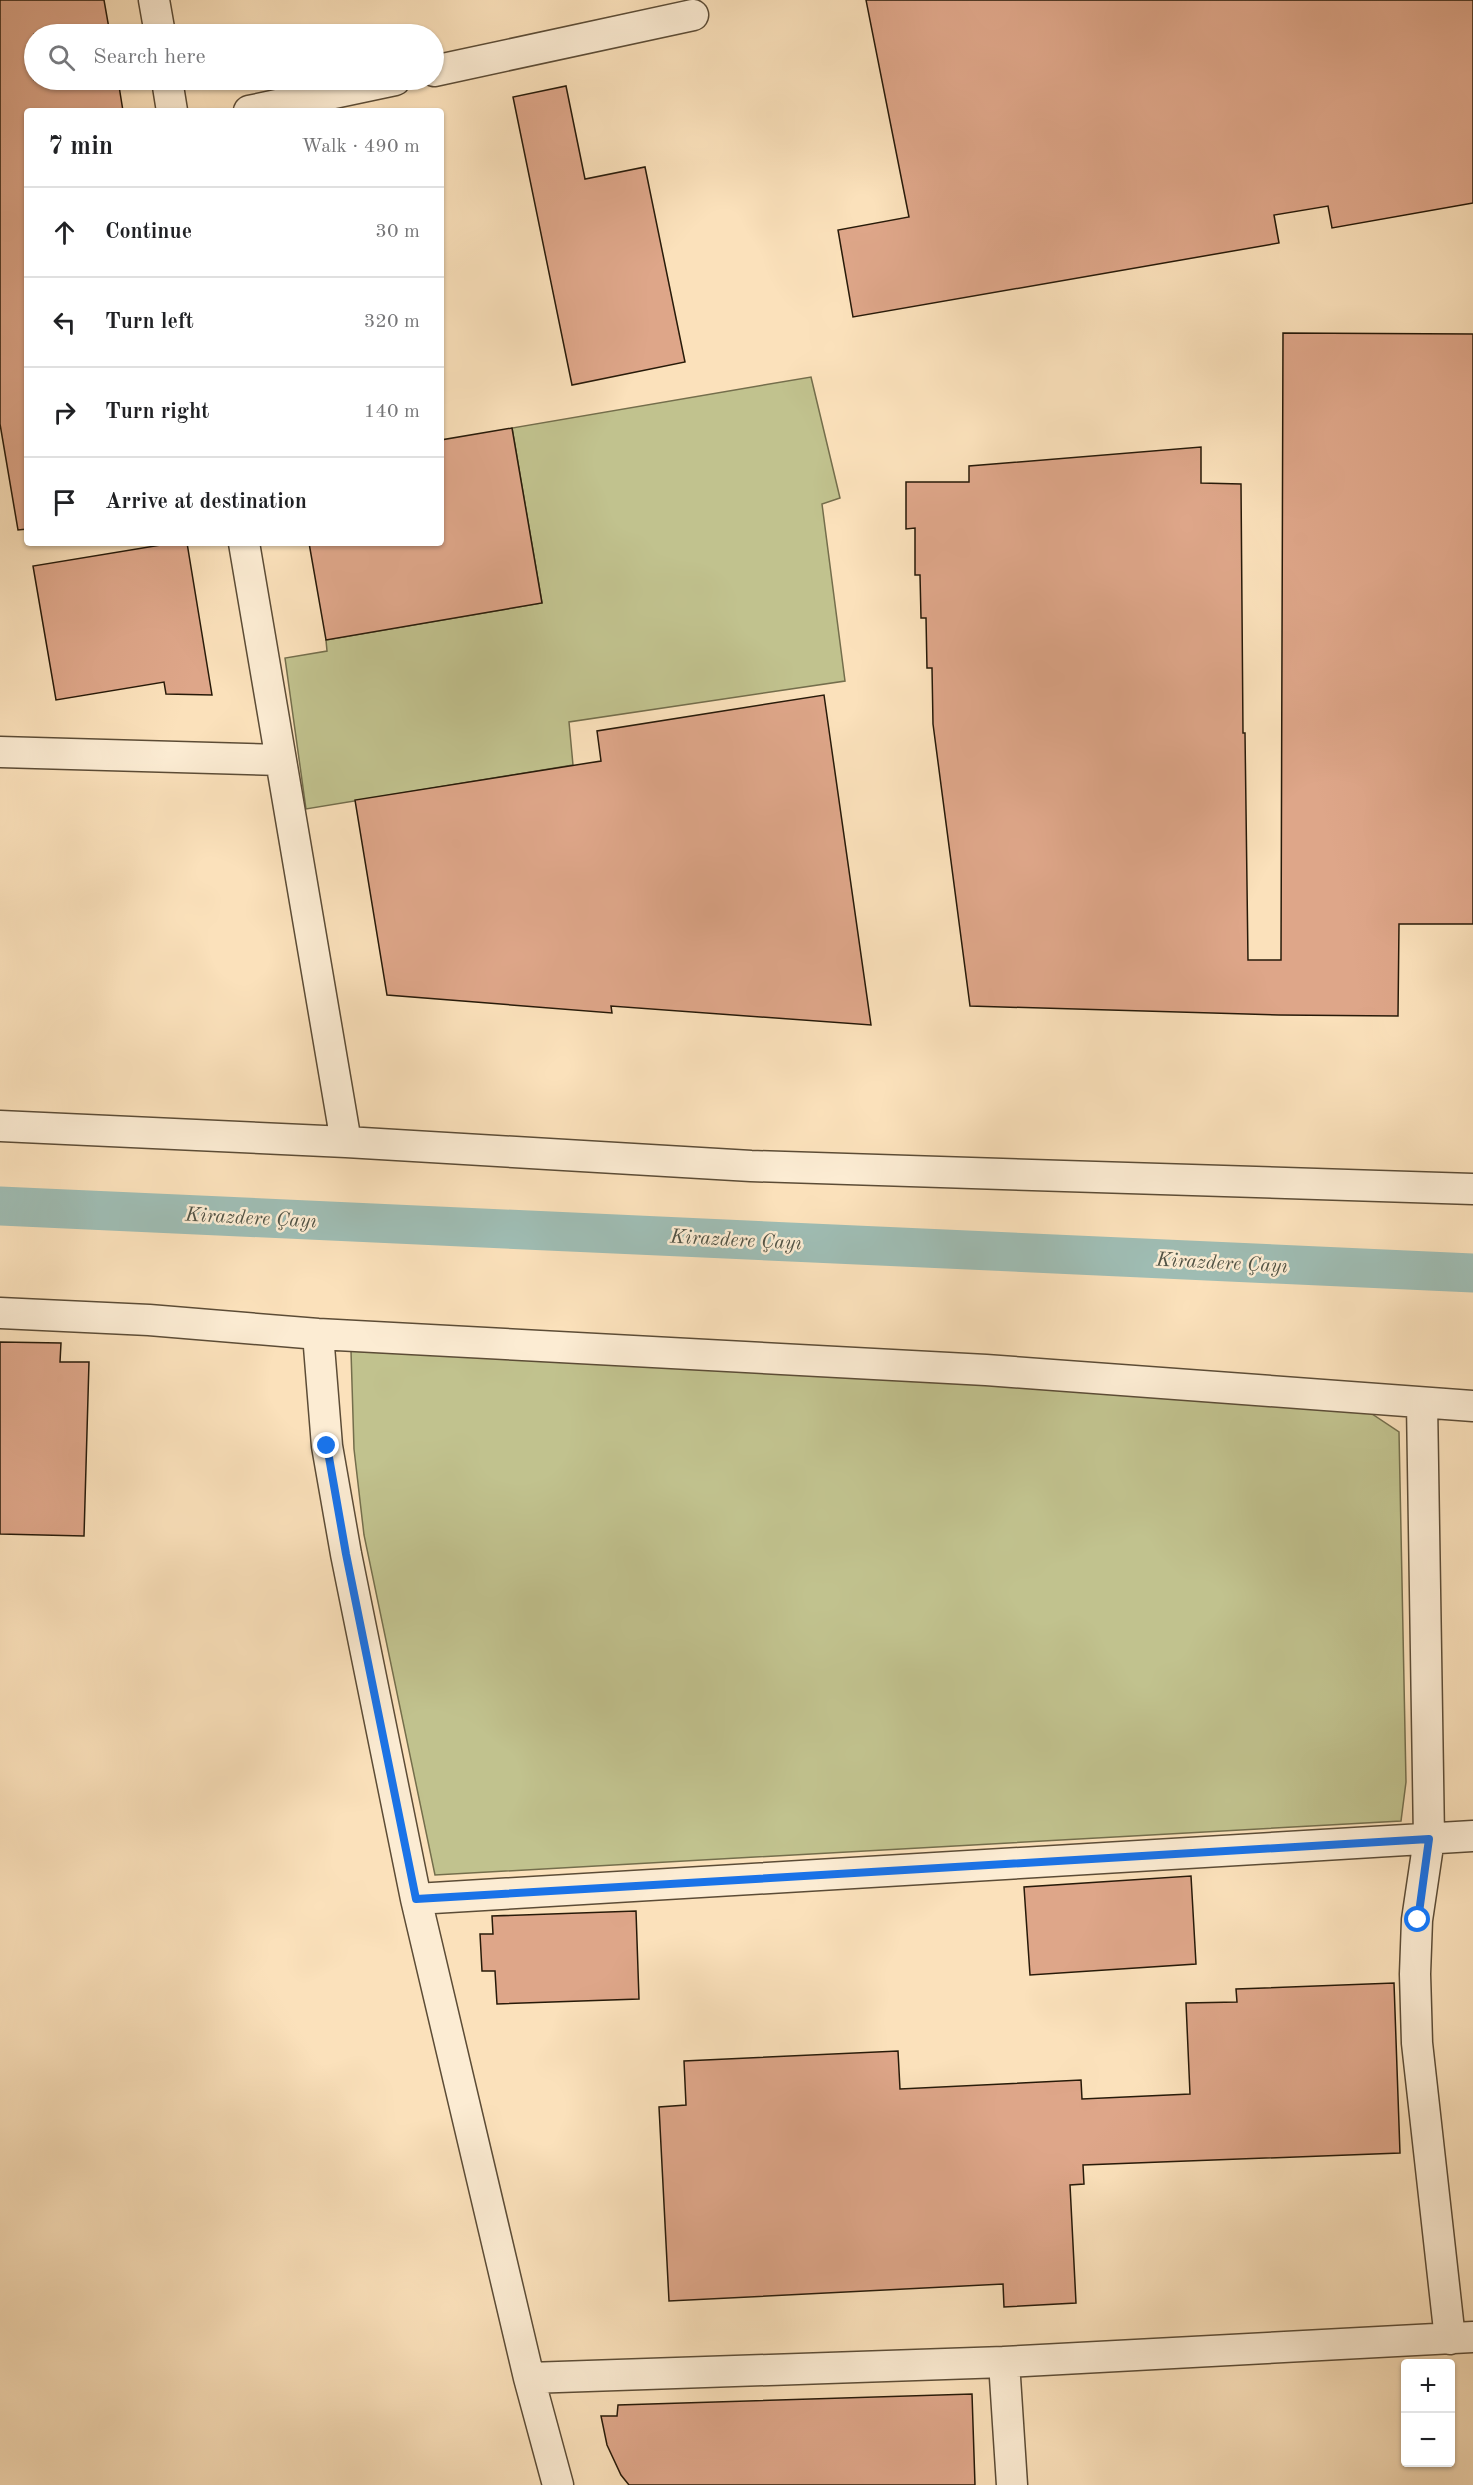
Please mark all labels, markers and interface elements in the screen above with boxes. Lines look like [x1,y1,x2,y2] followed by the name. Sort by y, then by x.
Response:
[24,24,444,90] search box
[45,41,78,74] icon: search
[93,46,206,68] text: Search here
[48,134,113,160] text: 7 min
[301,137,420,157] text: Walk · 490 m
[48,216,81,249] icon: ahead
[105,221,192,243] text: Continue
[375,222,420,242] text: 30 m
[48,306,81,339] icon: left
[105,311,194,333] text: Turn left
[364,312,420,332] text: 320 m
[48,396,81,429] icon: right
[105,401,209,423] text: Turn right
[364,402,420,422] text: 140 m
[48,486,81,519] icon: arrive
[105,491,307,513] text: Arrive at destination
[183,1205,318,1232] water label: Kirazdere Çayı
[668,1227,803,1254] water label: Kirazdere Çayı
[1154,1250,1289,1277] water label: Kirazdere Çayı
[313,1432,339,1458] route end
[1404,1906,1430,1932] route start
[1401,2359,1455,2467] map controls
[1401,2359,1455,2413] button: +
[1401,2413,1455,2467] button: −

